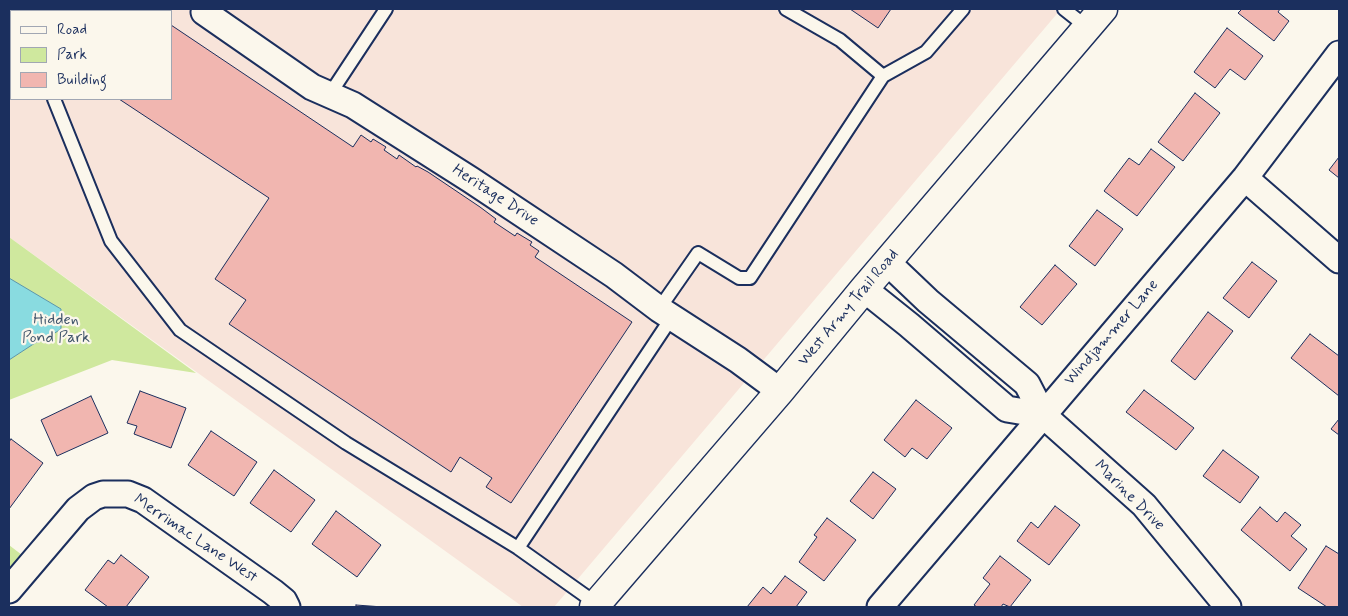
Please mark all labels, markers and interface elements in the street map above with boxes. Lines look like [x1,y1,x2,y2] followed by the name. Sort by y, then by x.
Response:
[10,10,172,100] legend
[57,20,87,40] text: Road
[57,45,87,65] text: Park
[57,70,107,90] text: Building
[448,161,542,231] street label: Heritage Drive
[795,246,903,370] street label: West Army Trail Road
[1061,276,1163,390] street label: Windjammer Lane
[22,311,90,349] park label: Hidden Pond Park
[1090,457,1168,535] street label: Marine Drive
[129,490,261,588] street label: Merrimac Lane West

